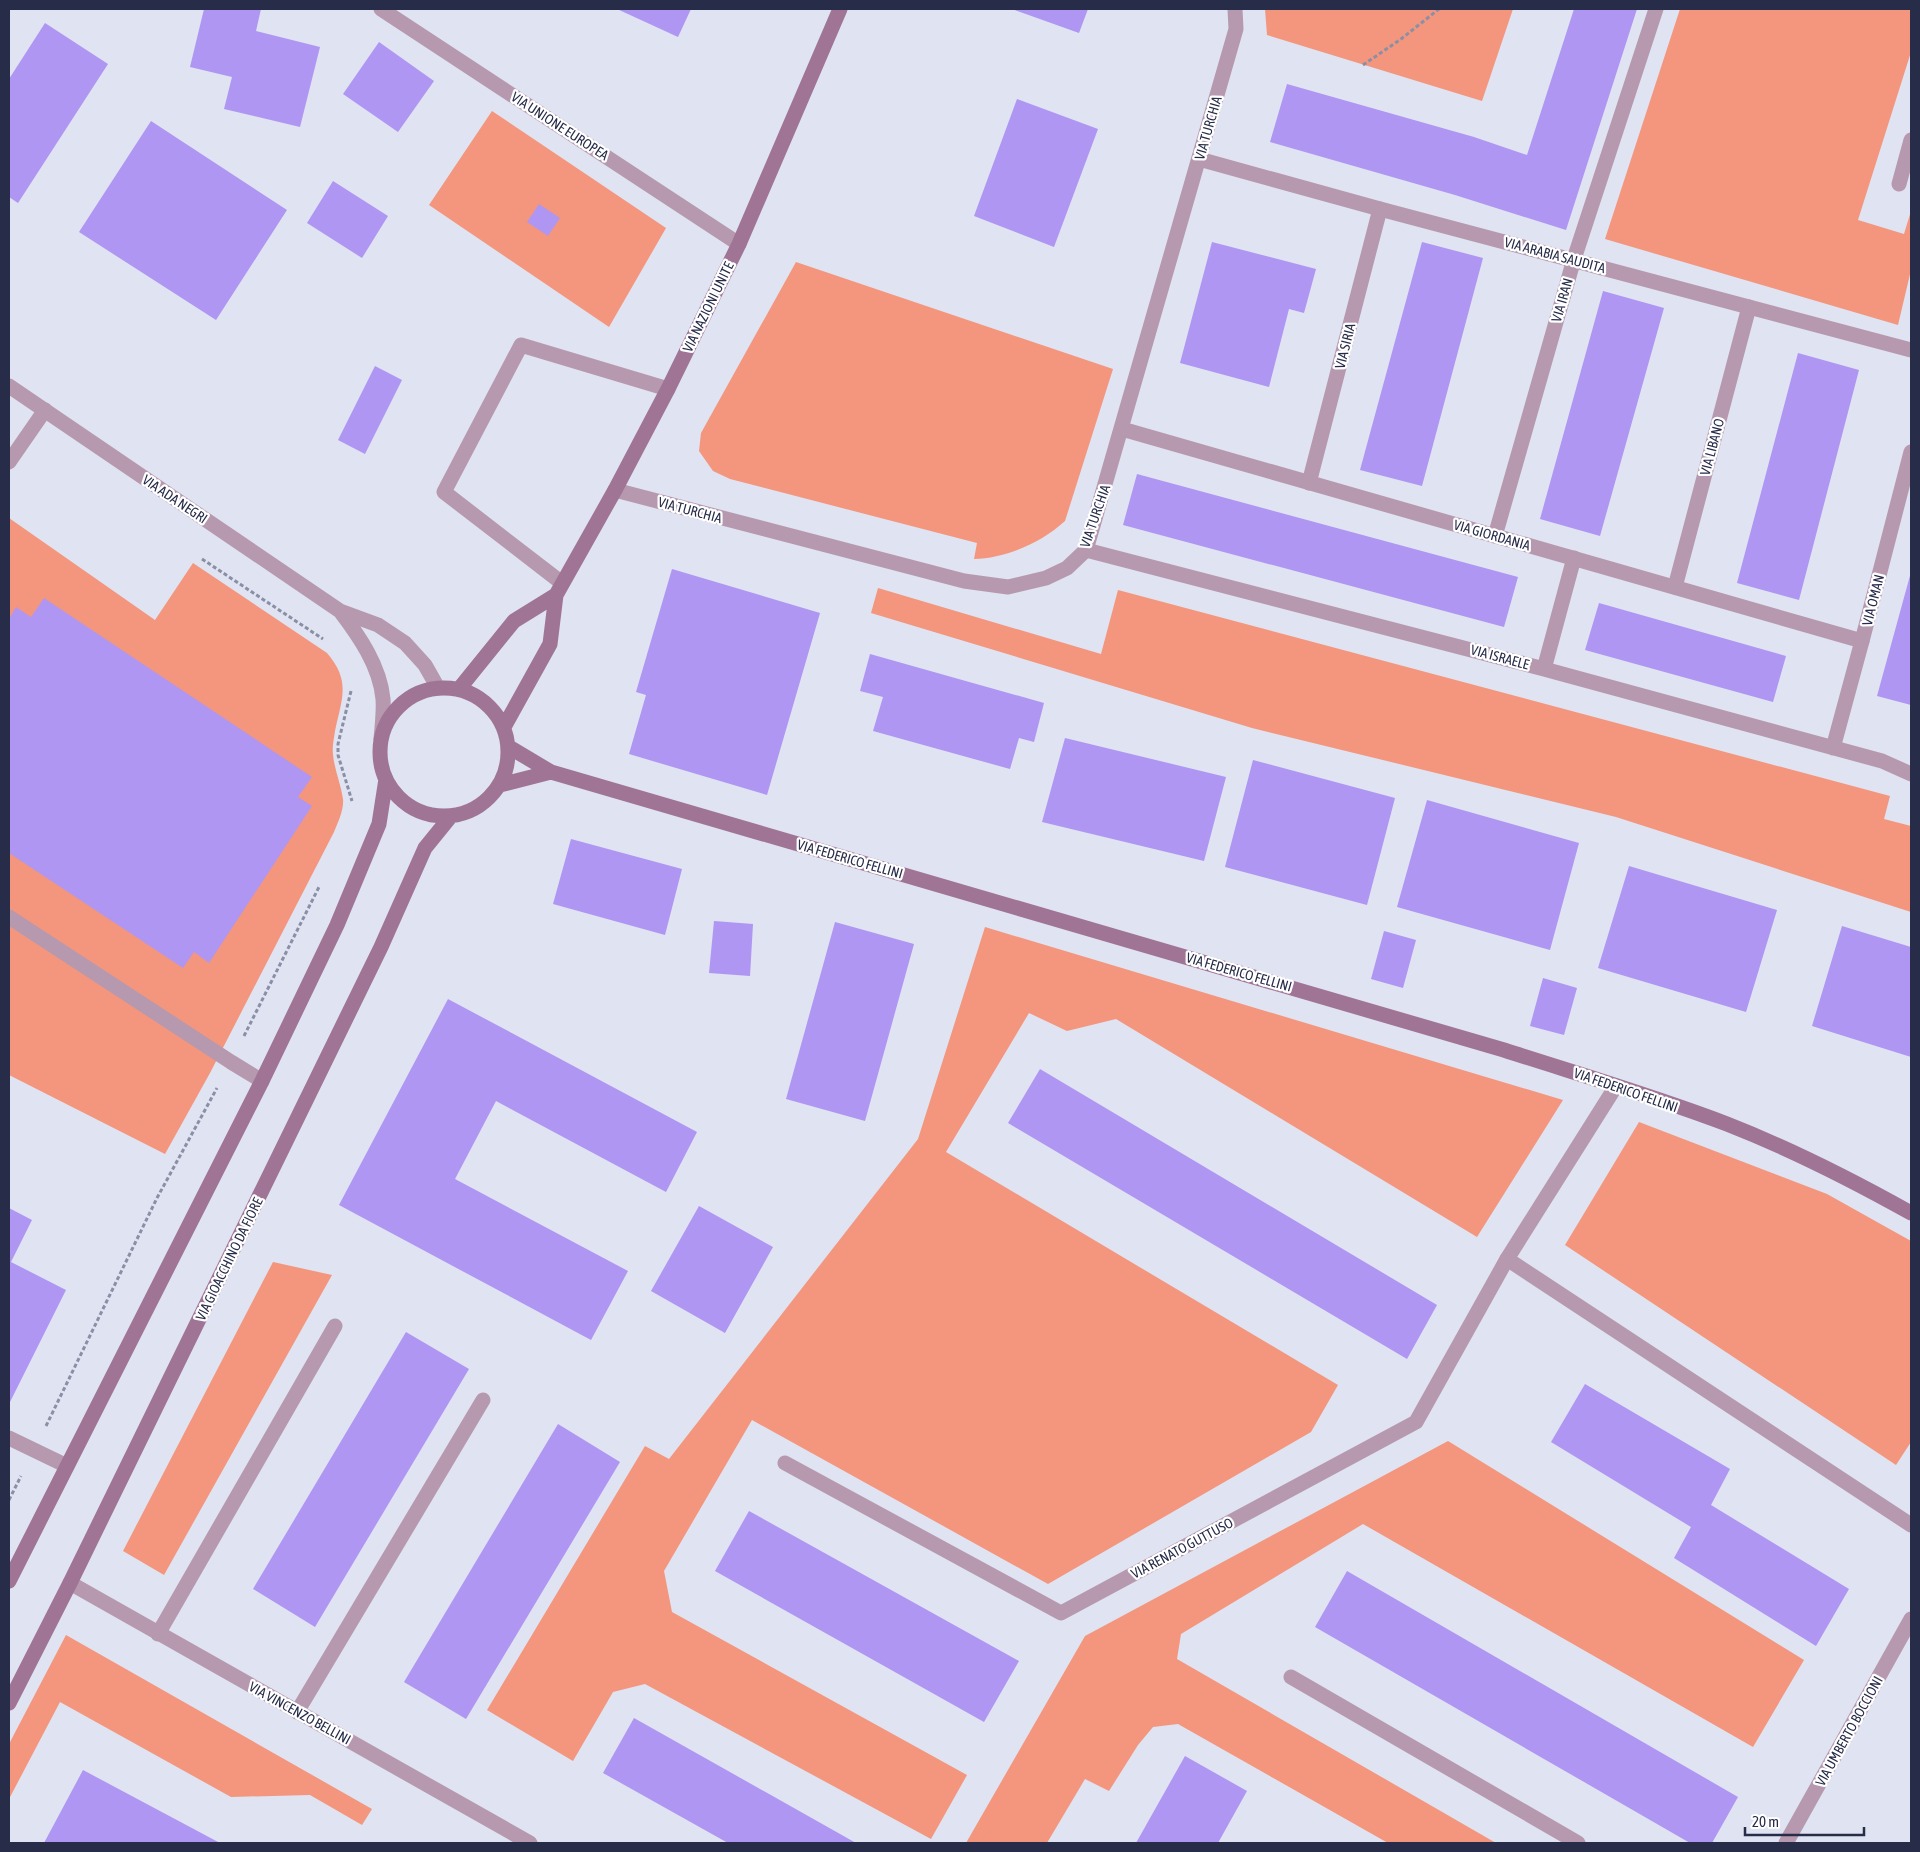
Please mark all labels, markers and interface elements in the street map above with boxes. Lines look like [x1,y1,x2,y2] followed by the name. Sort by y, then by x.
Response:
[508,89,612,163] street label: VIA UNIONE EUROPEA
[1191,94,1225,162] street label: VIA TURCHIA
[1503,234,1607,276] street label: VIA ARABIA SAUDITA
[679,259,737,355] street label: VIA NAZIONI UNITE
[1548,276,1576,324] street label: VIA IRAN
[1332,322,1358,370] street label: VIA SIRIA
[1697,417,1727,477] street label: VIA LIBANO
[139,471,211,527] street label: VIA ADA NEGRI
[1077,482,1113,549] street label: VIA TURCHIA
[656,494,724,526] street label: VIA TURCHIA
[1452,516,1532,554] street label: VIA GIORDANIA
[1859,573,1887,627] street label: VIA OMAN
[1469,642,1531,672] street label: VIA ISRAELE
[795,836,905,882] street label: VIA FEDERICO FELLINI
[1184,949,1294,995] street label: VIA FEDERICO FELLINI
[1572,1065,1680,1115] street label: VIA FEDERICO FELLINI
[192,1195,266,1323] street label: VIA GIOACCHINO DA FIORE
[1128,1514,1236,1582] street label: VIA RENATO GUTTUSO
[1812,1673,1886,1789] street label: VIA UMBERTO BOCCIONI
[246,1678,354,1748] street label: VIA VINCENZO BELLINI
[1745,1804,1864,1836] scale bar
[1752,1813,1779,1830] text: 20 m

